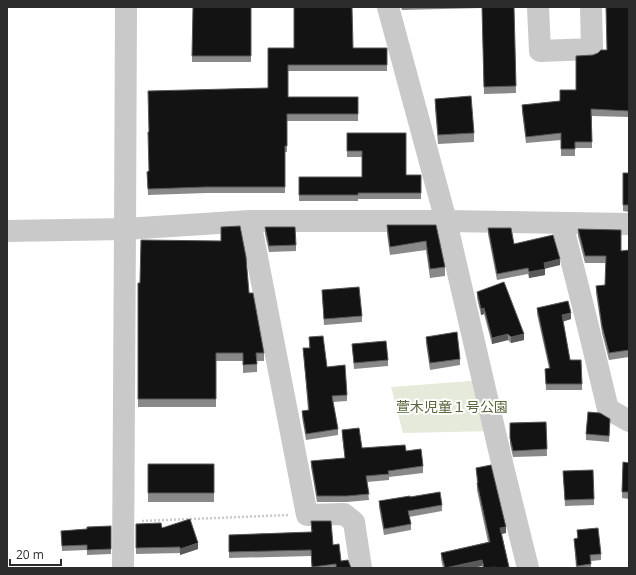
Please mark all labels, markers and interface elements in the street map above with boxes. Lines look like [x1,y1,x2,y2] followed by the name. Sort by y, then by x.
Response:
[396,397,508,416] park label: 萱木児童１号公園
[10,541,61,567] scale bar
[16,546,44,563] text: 20 m

